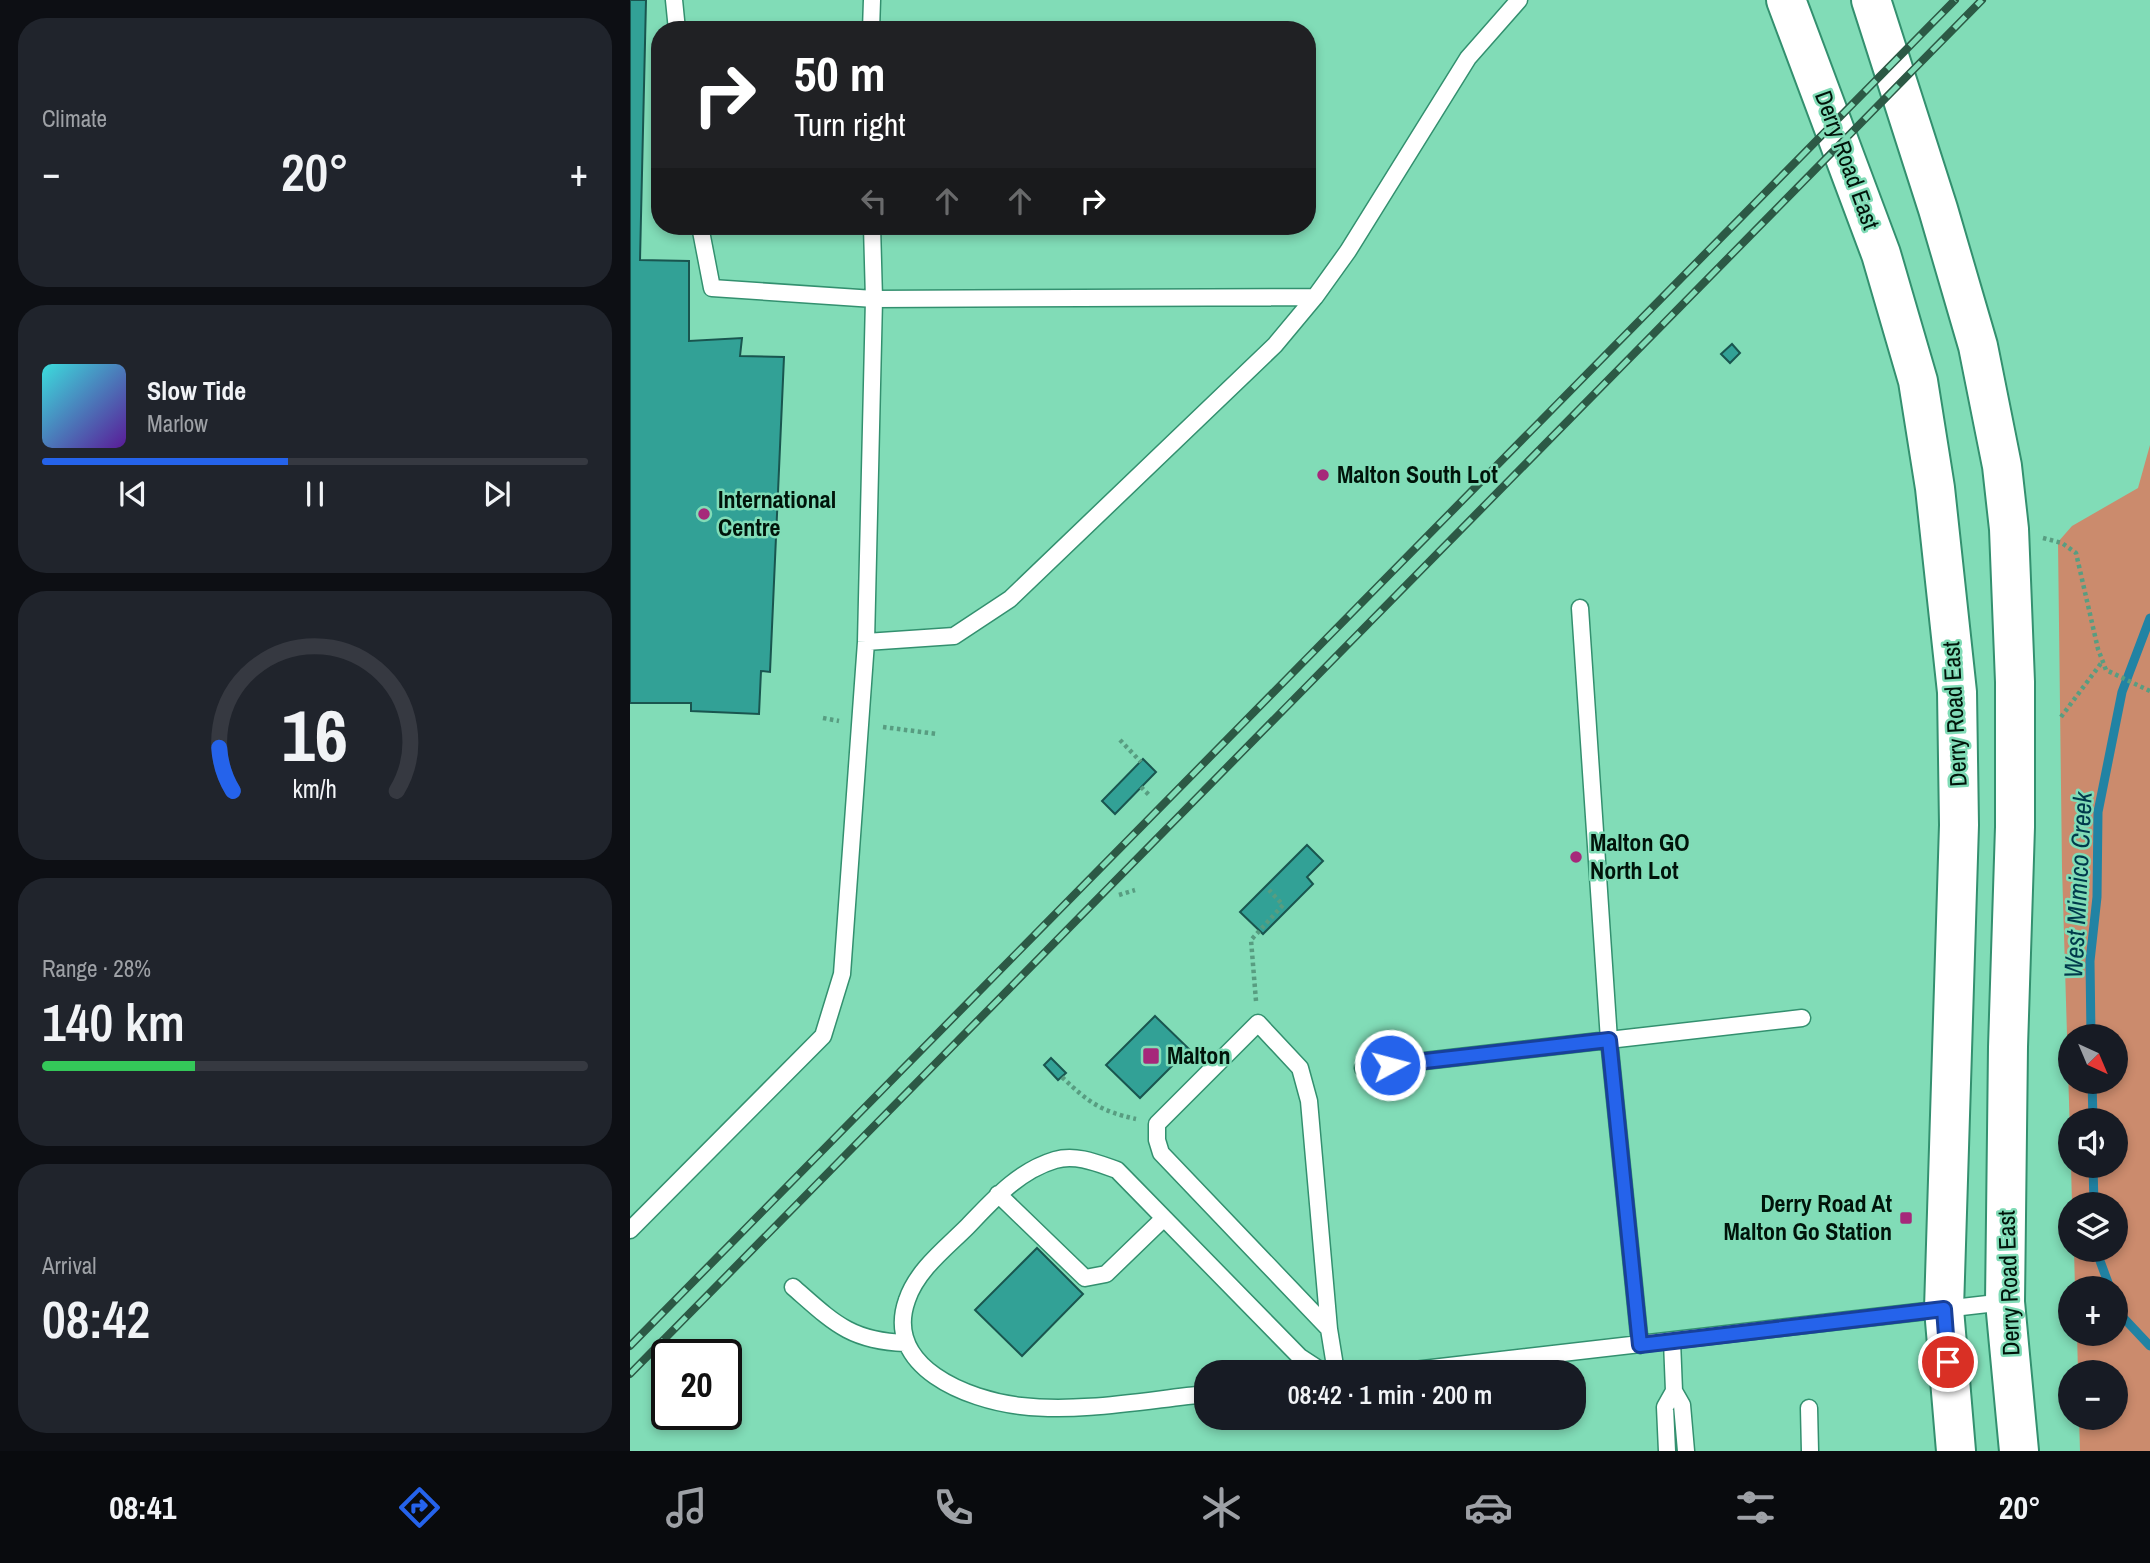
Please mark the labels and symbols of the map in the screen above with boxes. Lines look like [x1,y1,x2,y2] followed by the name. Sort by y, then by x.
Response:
[1808,86,1888,234] street label: Derry Road East
[1337,458,1498,490] place label: Malton South Lot
[1315,467,1331,483] marker: Malton South Lot
[718,483,836,543] place label: International Centre
[696,506,712,522] marker: International Centre
[1934,640,1974,788] street label: Derry Road East
[2055,790,2100,979] water label: West Mimico Creek
[1590,826,1690,886] place label: Malton GO North Lot
[1568,849,1584,865] marker: Malton GO North Lot
[2058,1024,2128,1094] north arrow
[1353,1028,1427,1102] position arrow
[1167,1039,1230,1071] place label: Malton
[1141,1046,1161,1066] marker: Malton
[1724,1187,1892,1247] place label: Derry Road At Malton Go Station
[1989,1209,2027,1356] street label: Derry Road East
[1898,1210,1914,1226] marker: Derry Road At Malton Go Station
[1918,1332,1978,1392] pin
[651,1339,742,1430] speed limit sign: 20

